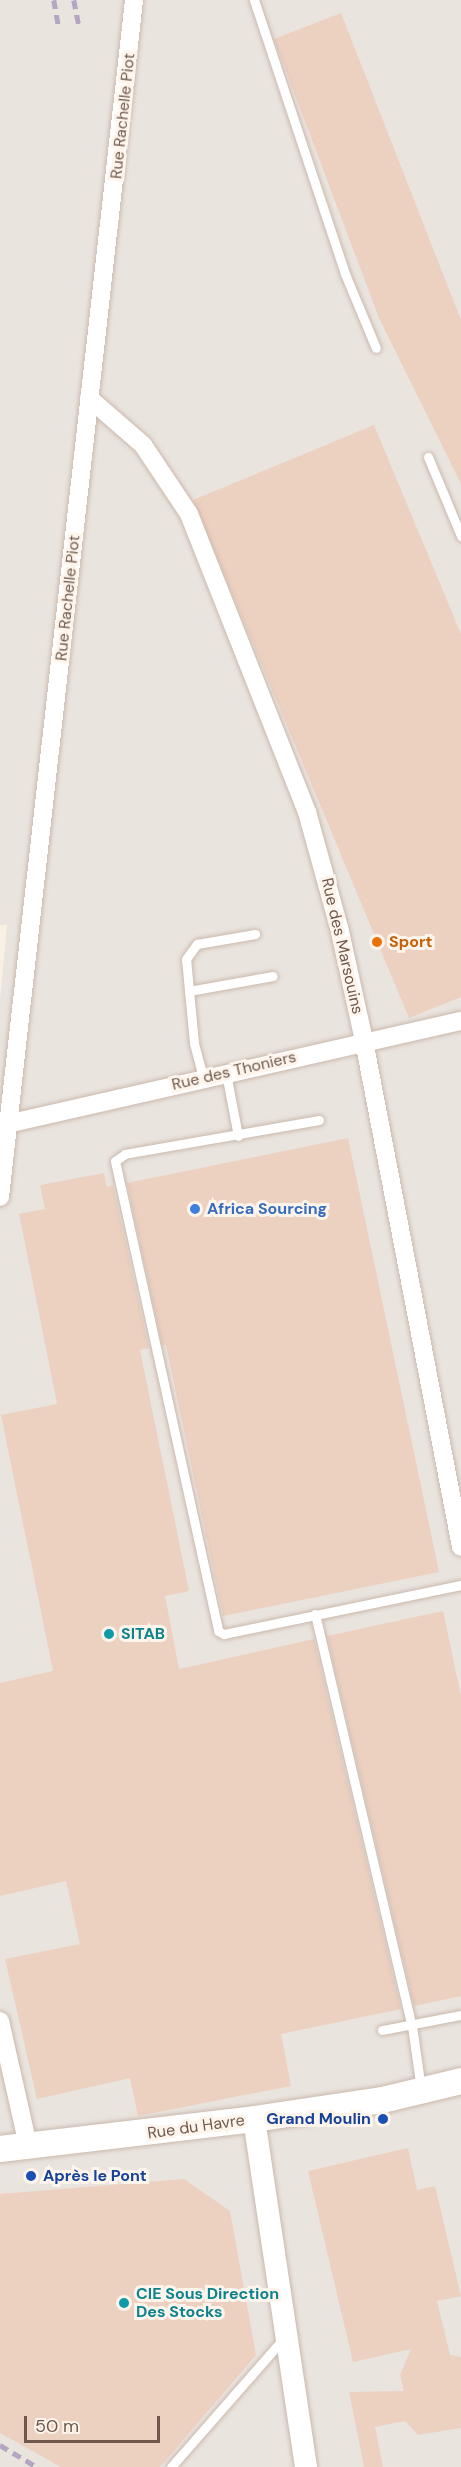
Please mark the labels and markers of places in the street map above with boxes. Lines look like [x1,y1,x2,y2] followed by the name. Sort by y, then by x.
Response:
[389,932,432,952] place label: Sport
[370,935,384,949] marker: Sport
[207,1199,327,1219] place label: Africa Sourcing
[188,1202,202,1216] marker: Africa Sourcing
[121,1624,165,1644] place label: SITAB
[102,1627,116,1641] marker: SITAB
[266,2109,371,2129] place label: Grand Moulin
[376,2112,390,2126] marker: Grand Moulin
[43,2166,147,2186] place label: Après le Pont
[24,2169,38,2183] marker: Après le Pont
[136,2284,279,2322] place label: CIE Sous Direction Des Stocks
[117,2296,131,2310] marker: CIE Sous Direction Des Stocks

